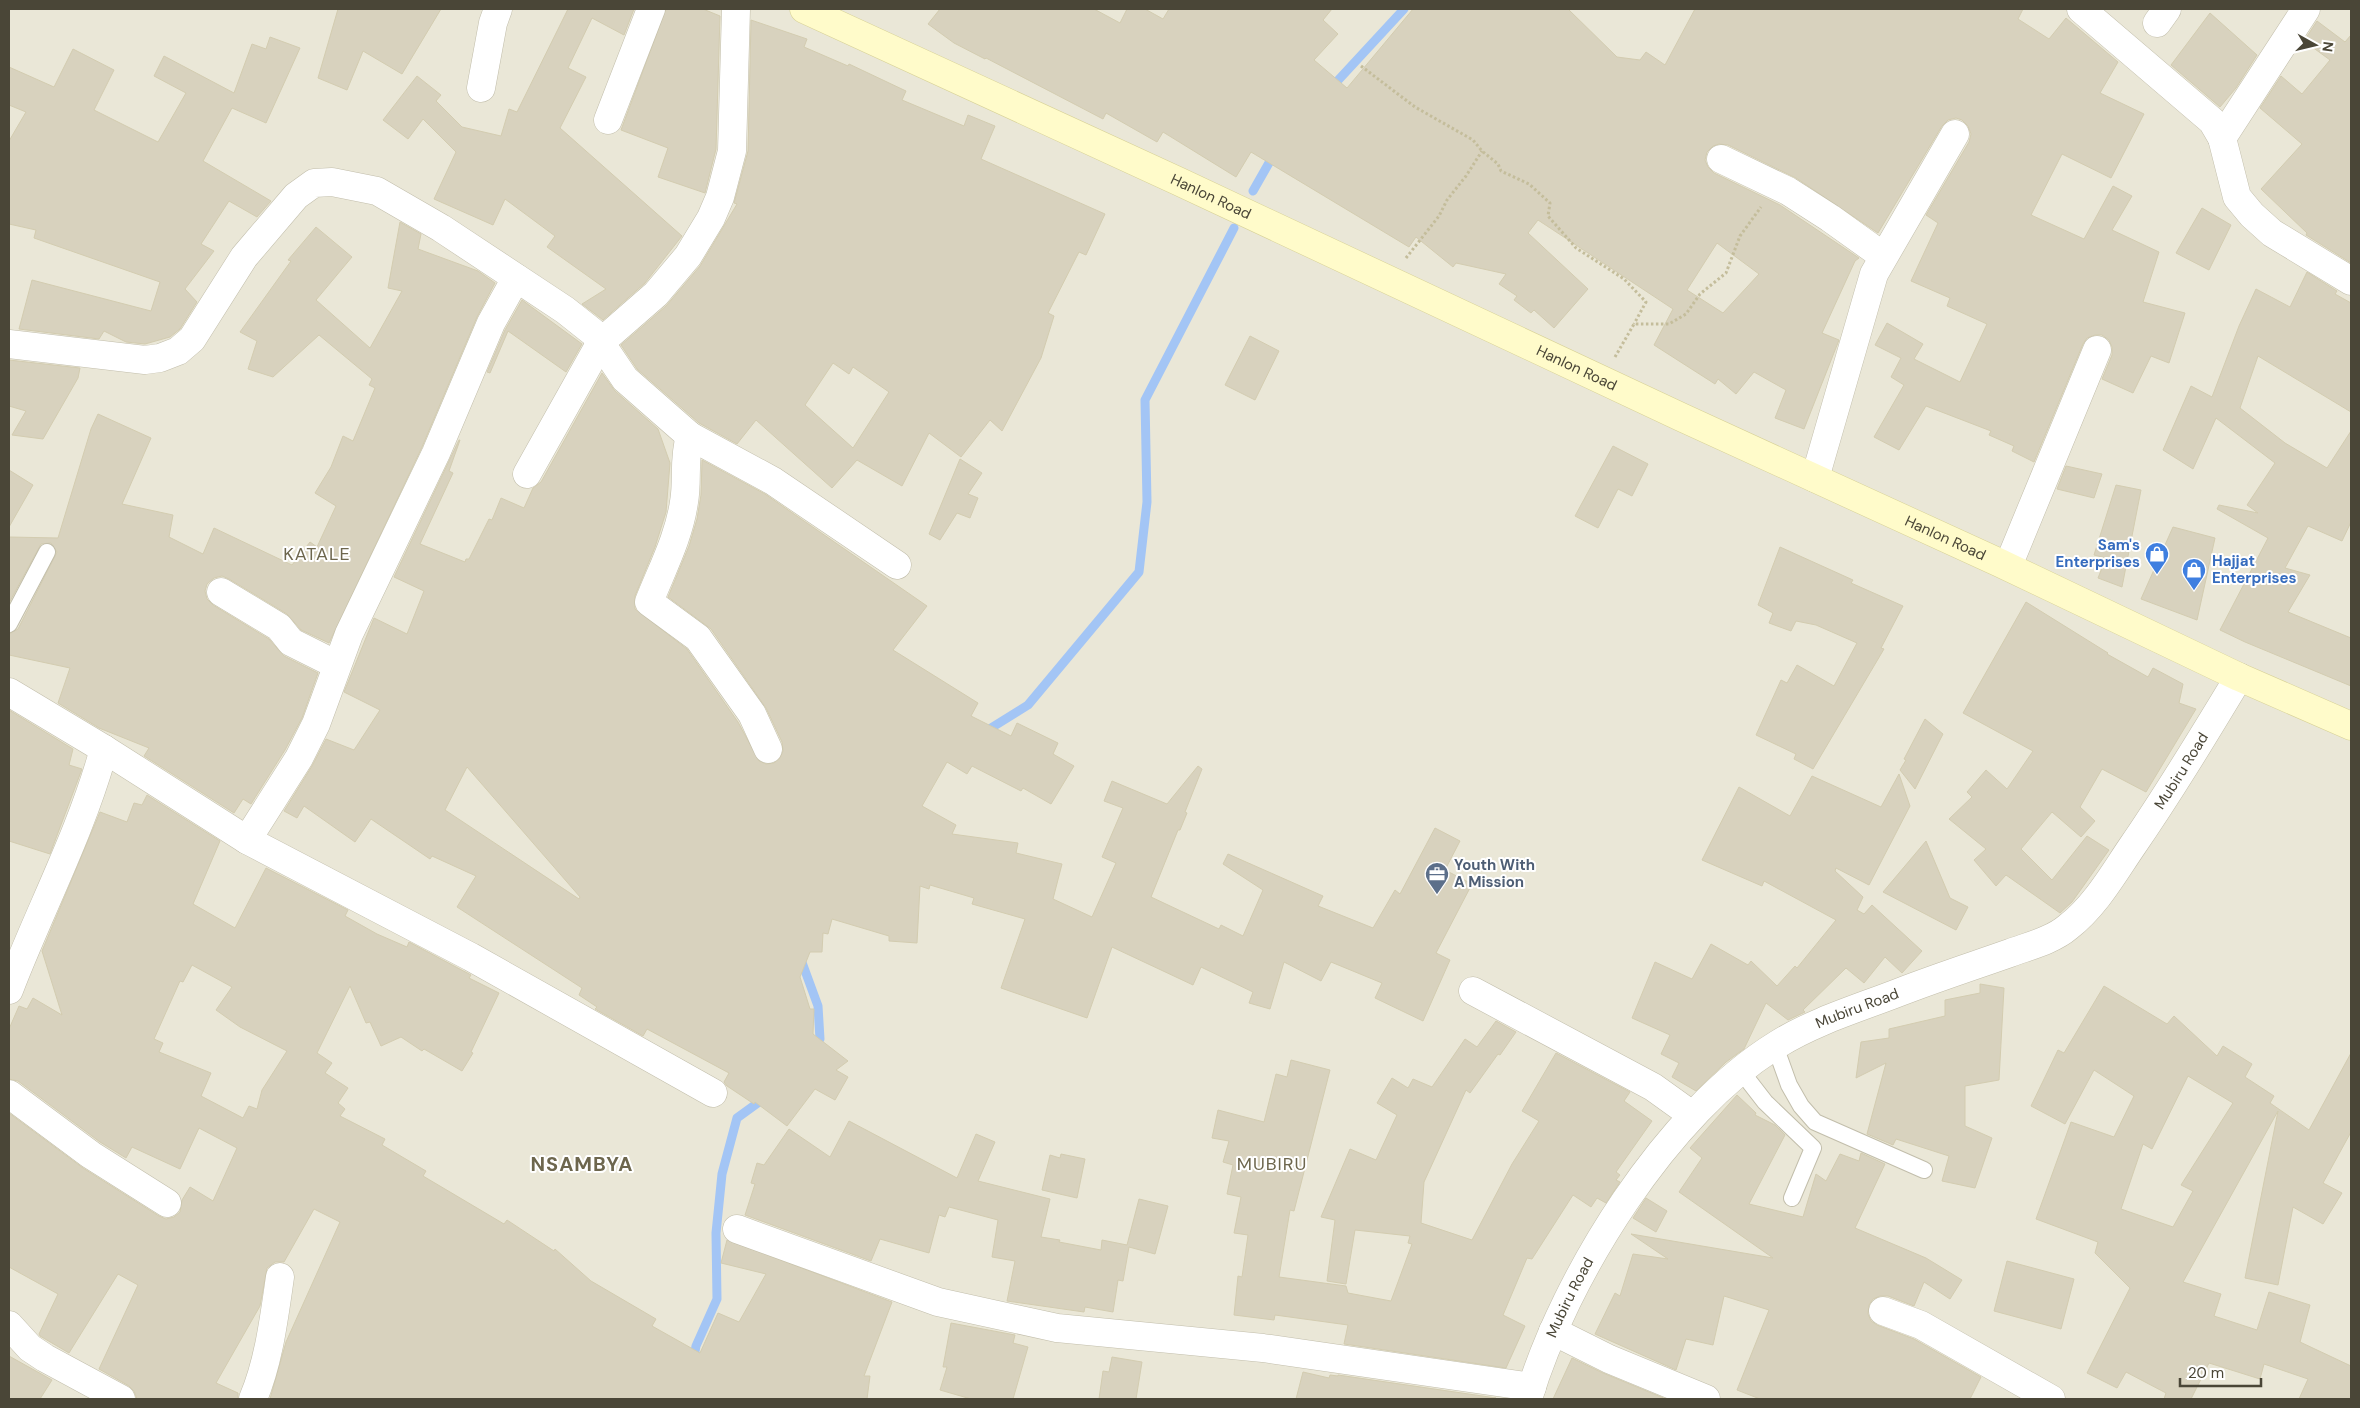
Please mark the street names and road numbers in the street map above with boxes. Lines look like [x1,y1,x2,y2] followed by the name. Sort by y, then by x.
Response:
[1167,169,1254,224] street label: Hanlon Road
[1533,341,1620,396] street label: Hanlon Road
[1902,511,1989,565] street label: Hanlon Road
[2150,729,2213,813] street label: Mubiru Road
[1813,983,1902,1033] street label: Mubiru Road
[1542,1254,1598,1341] street label: Mubiru Road

